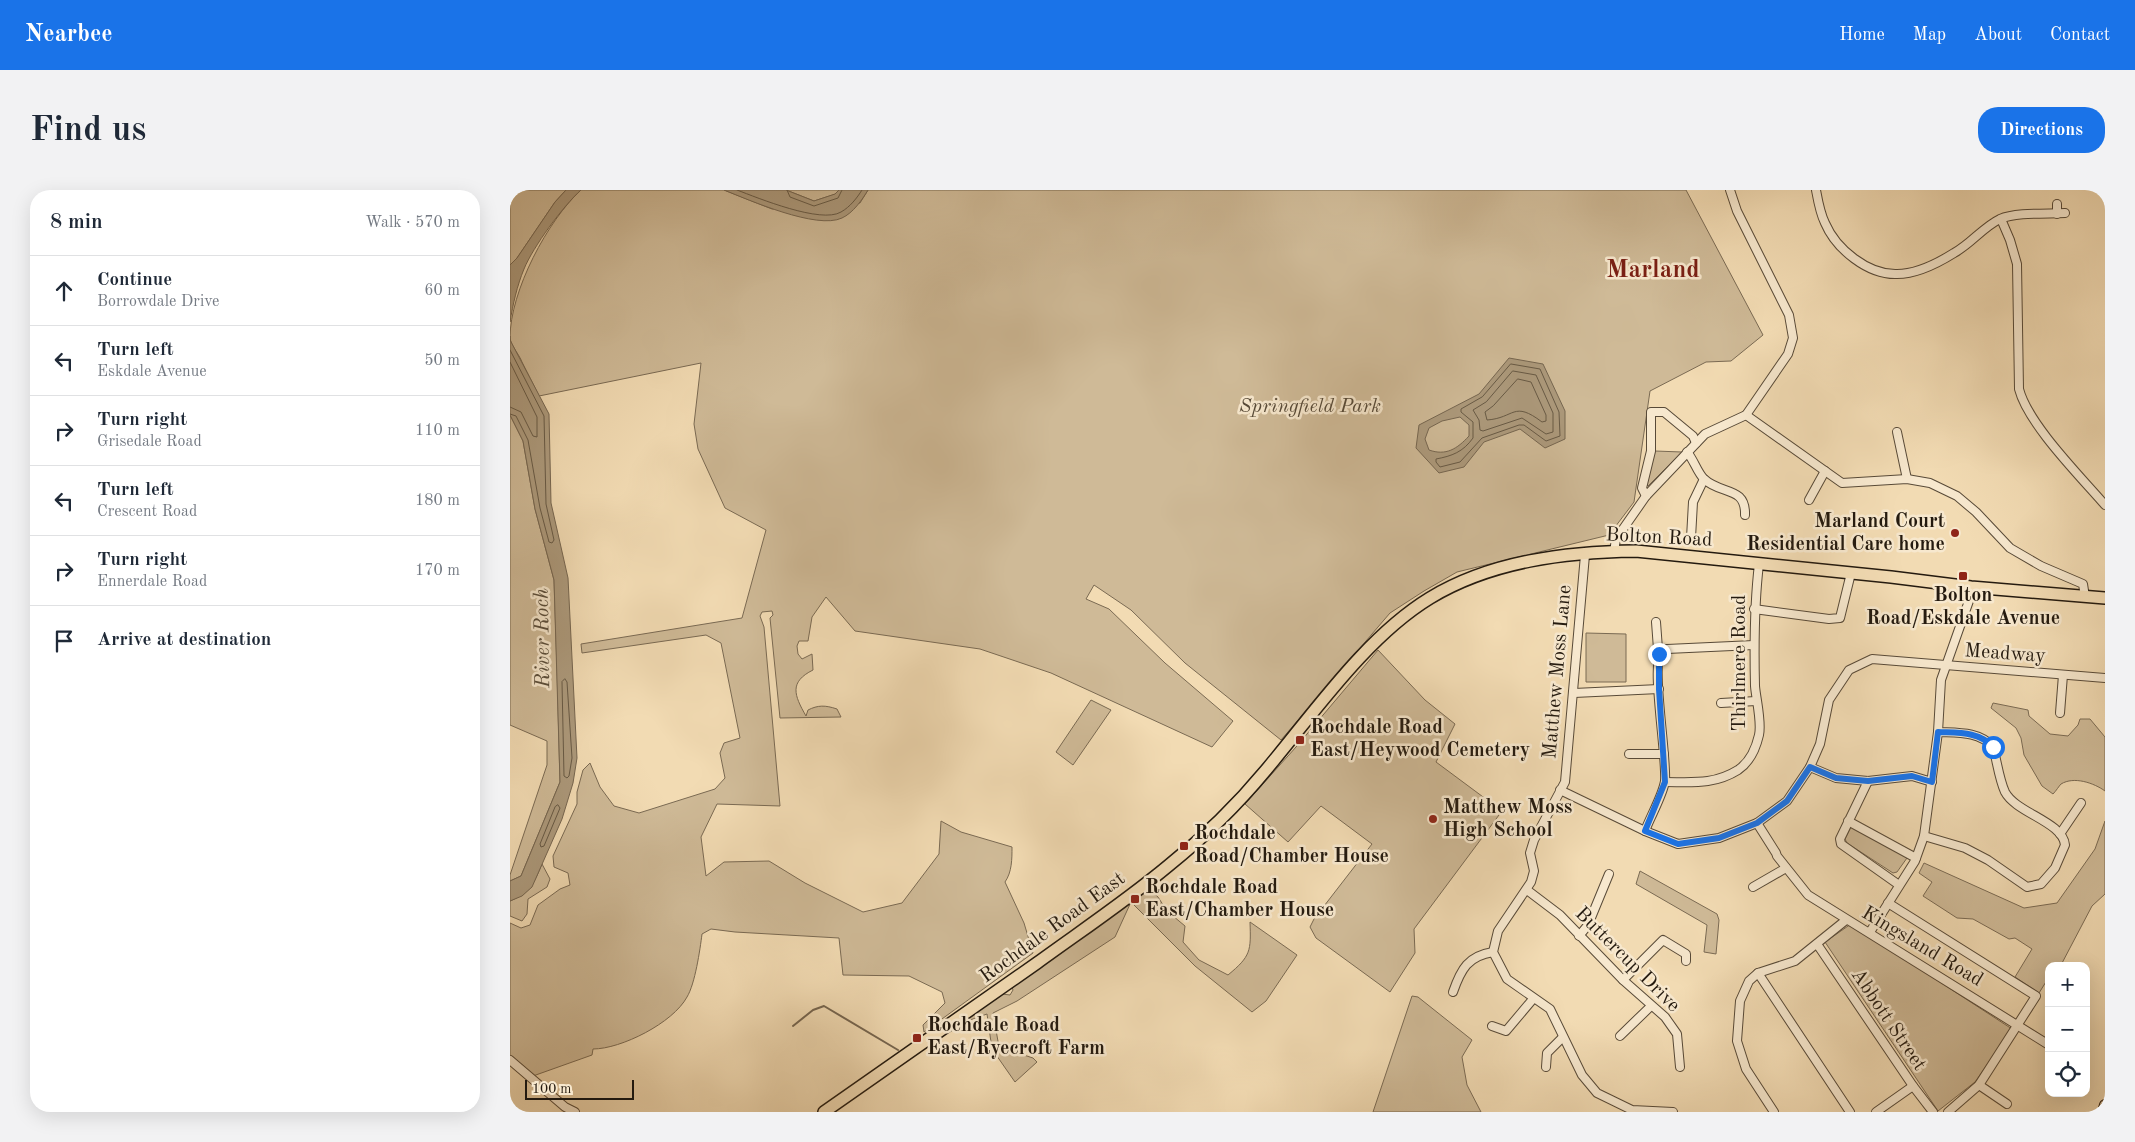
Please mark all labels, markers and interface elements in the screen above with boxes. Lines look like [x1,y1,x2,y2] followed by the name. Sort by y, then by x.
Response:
[25,23,113,47] text: Nearbee
[1839,26,1885,44] text: Home
[1913,26,1946,44] text: Map
[1974,26,2022,44] text: About
[2050,26,2110,44] text: Contact
[1978,107,2105,153] button: Directions
[30,113,146,148] text: Find us
[50,212,103,233] text: 8 min
[365,215,460,231] text: Walk · 570 m
[1606,258,1700,283] district label: Marland
[97,271,172,290] text: Continue
[50,277,78,305] icon: ahead
[424,283,460,299] text: 60 m
[97,294,219,310] text: Borrowdale Drive
[97,341,174,360] text: Turn left
[50,347,78,375] icon: left
[424,353,460,369] text: 50 m
[97,364,207,380] text: Eskdale Avenue
[1239,397,1381,417] park label: Springfield Park
[97,411,187,430] text: Turn right
[50,417,78,445] icon: right
[415,423,460,439] text: 110 m
[97,434,202,450] text: Grisedale Road
[97,481,174,500] text: Turn left
[50,487,78,515] icon: left
[415,493,460,509] text: 180 m
[97,504,197,520] text: Crescent Road
[1746,512,1945,555] place label: Marland Court Residential Care home
[1605,525,1713,551] street label: Bolton Road
[1949,527,1961,539] marker: Marland Court Residential Care home
[97,551,187,570] text: Turn right
[50,557,78,585] icon: right
[415,563,460,579] text: 170 m
[1957,570,1969,582] marker: Bolton Road/Eskdale Avenue
[97,574,207,590] text: Ennerdale Road
[1540,584,1576,760] street label: Matthew Moss Lane
[1866,586,2060,629] place label: Bolton Road/Eskdale Avenue
[532,588,554,689] water label: River Roch
[1730,595,1750,731] street label: Thirlmere Road
[50,627,78,655] icon: arrive
[97,631,271,650] text: Arrive at destination
[1964,641,2047,667] street label: Meadway
[1648,643,1671,666] route end
[1310,718,1530,761] place label: Rochdale Road East/Heywood Cemetery
[1294,734,1306,746] marker: Rochdale Road East/Heywood Cemetery
[1982,736,2005,759] route start
[1443,798,1572,841] place label: Matthew Moss High School
[1427,813,1439,825] marker: Matthew Moss High School
[1194,824,1389,867] place label: Rochdale Road/Chamber House
[1178,840,1190,852] marker: Rochdale Road/Chamber House
[977,869,1129,987] street label: Rochdale Road East
[1145,878,1334,921] place label: Rochdale Road East/Chamber House
[1129,893,1141,905] marker: Rochdale Road East/Chamber House
[1858,903,1986,991] street label: Kingsland Road
[1571,904,1683,1016] street label: Buttercup Drive
[2045,962,2090,1097] map controls
[2045,962,2090,1007] button: +
[1847,965,1929,1075] street label: Abbott Street
[2045,1007,2090,1052] button: −
[927,1016,1105,1059] place label: Rochdale Road East/Ryecroft Farm
[911,1032,923,1044] marker: Rochdale Road East/Ryecroft Farm
[2045,1052,2090,1097] button: locate
[525,1077,634,1100] scale bar
[532,1082,571,1096] text: 100 m

